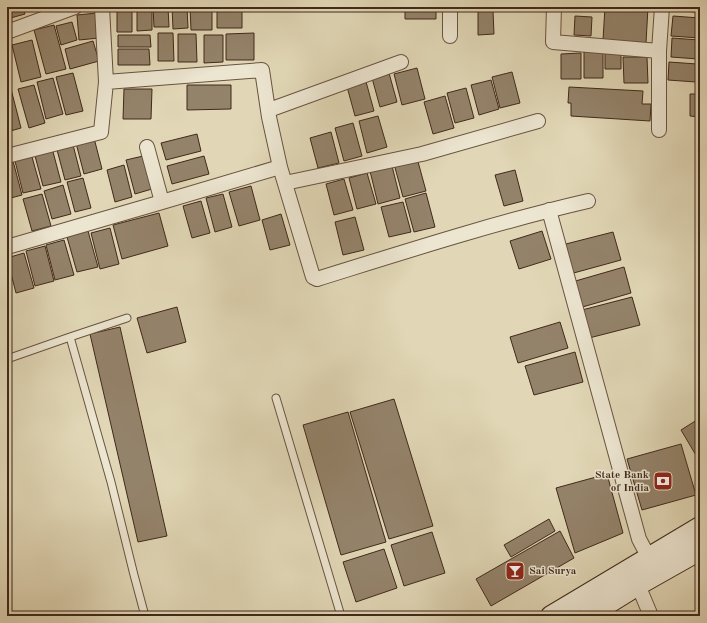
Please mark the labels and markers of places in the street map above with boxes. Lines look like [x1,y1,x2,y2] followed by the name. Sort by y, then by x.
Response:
[595,470,649,494] place label: State Bank of India
[652,470,674,492] bank icon: State Bank of India
[504,560,526,582] bar icon: Sai Surya
[529,566,577,577] place label: Sai Surya

